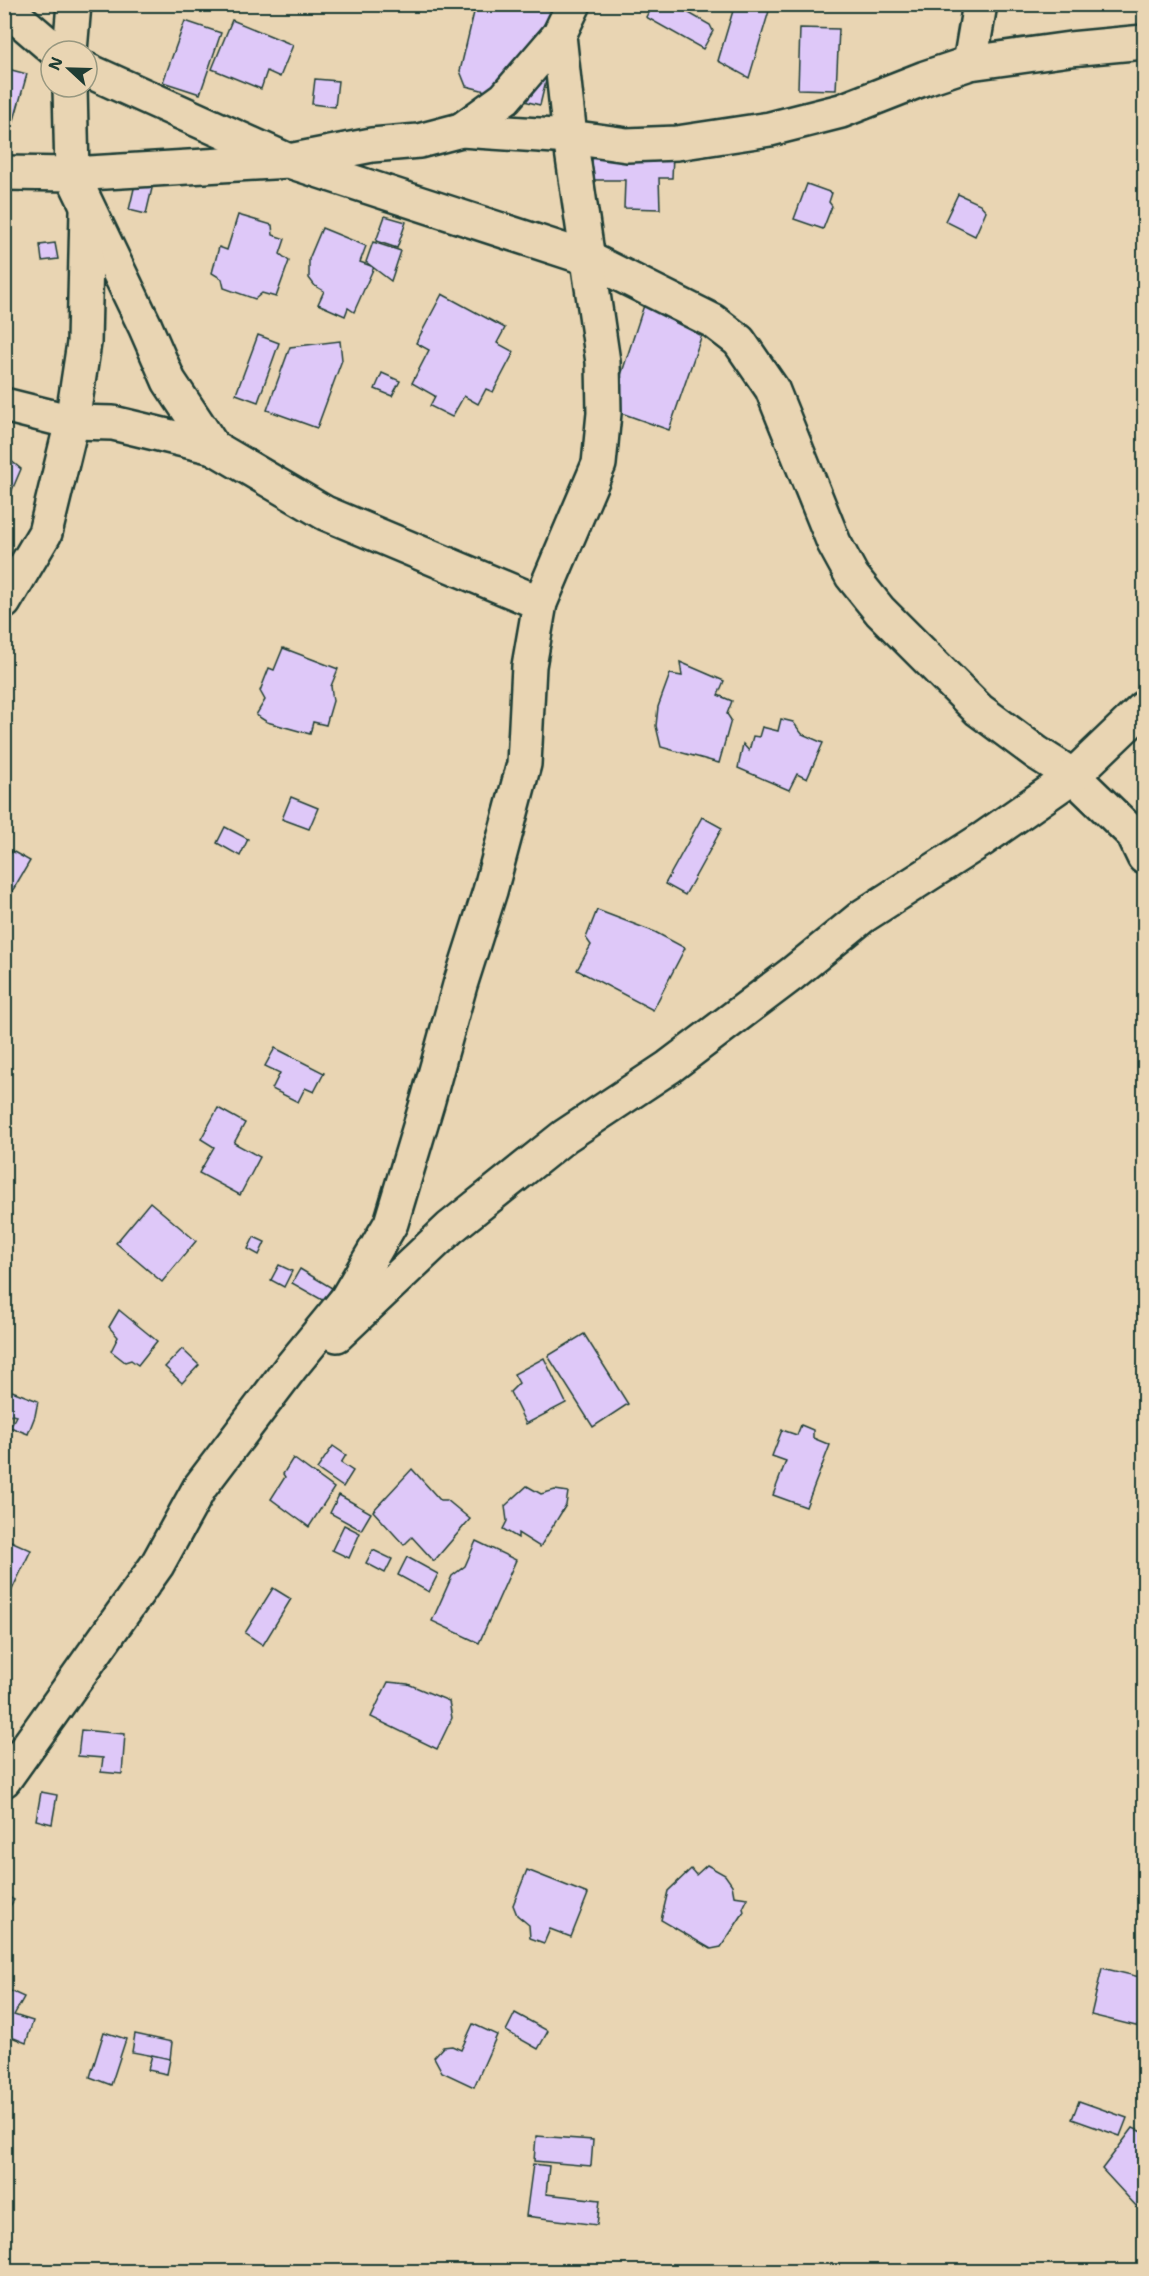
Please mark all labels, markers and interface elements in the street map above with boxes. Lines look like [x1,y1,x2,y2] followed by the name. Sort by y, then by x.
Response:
[39,39,99,99] north arrow
[43,54,68,73] text: N

